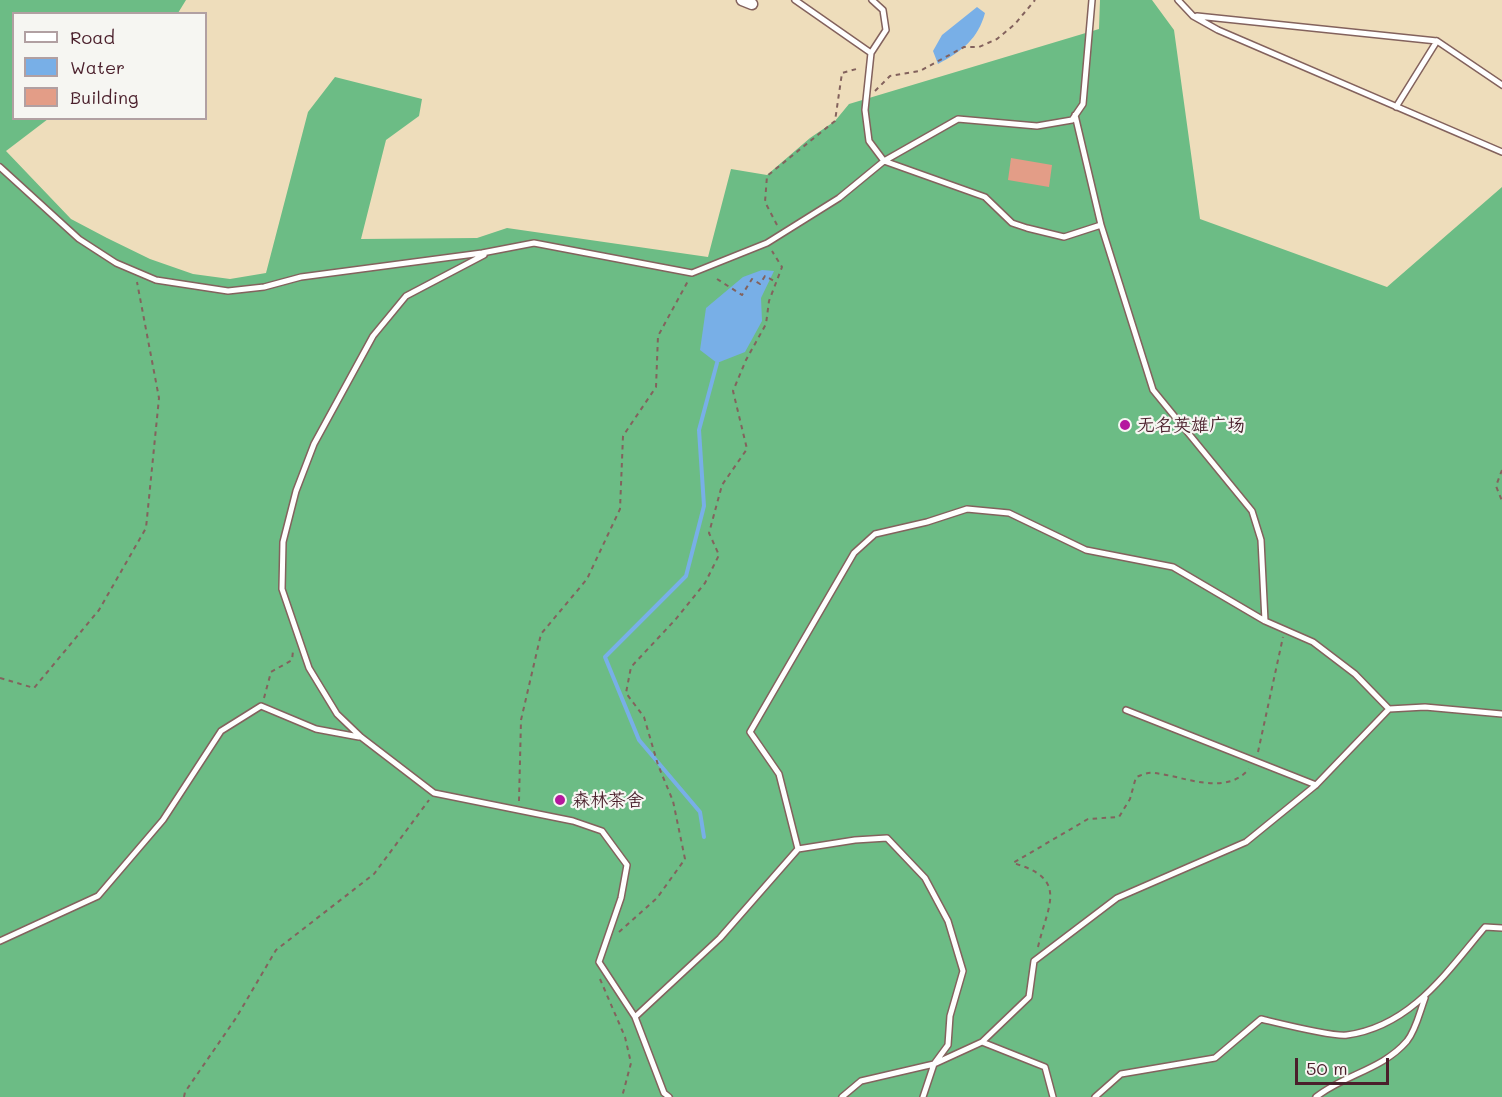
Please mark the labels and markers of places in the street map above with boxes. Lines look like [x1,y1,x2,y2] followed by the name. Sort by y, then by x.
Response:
[1137,414,1245,436] place label: 无名英雄广场
[1118,418,1132,432] marker: 无名英雄广场
[572,789,644,811] place label: 森林茶舍
[553,793,567,807] marker: 森林茶舍

